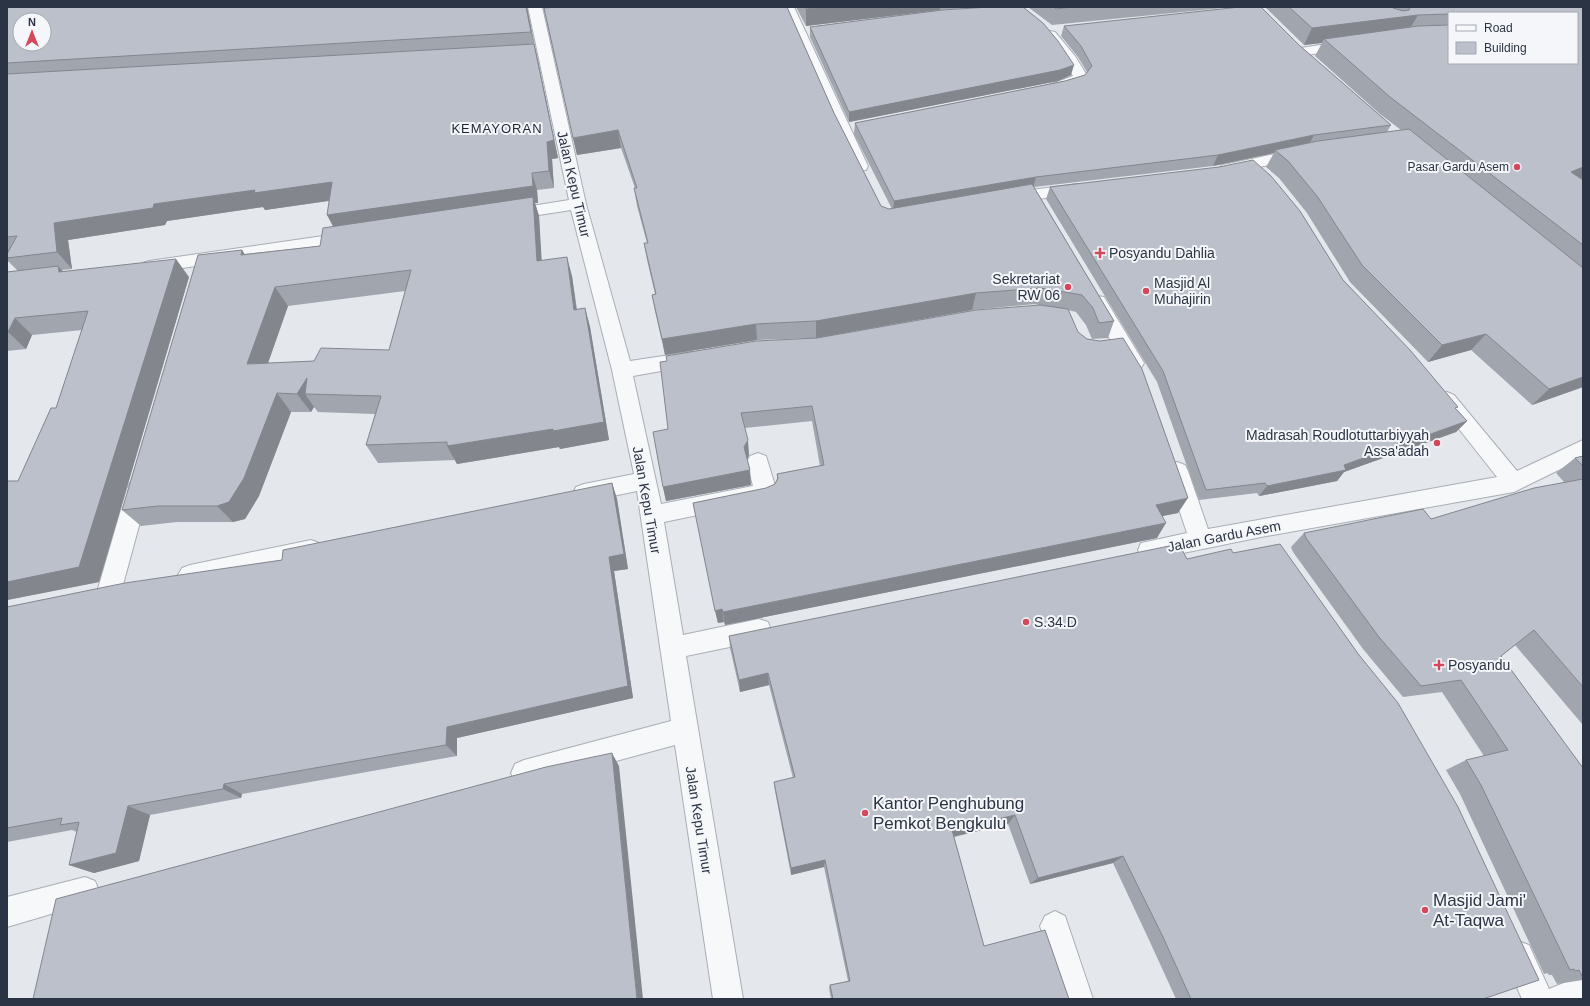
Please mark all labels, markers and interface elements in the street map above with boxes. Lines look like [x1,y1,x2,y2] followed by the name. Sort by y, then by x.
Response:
[12,12,52,52] north arrow
[1448,12,1578,64] legend
[28,16,36,28] text: N
[1484,21,1513,35] text: Road
[1484,41,1527,55] text: Building
[451,121,543,136] district label: KEMAYORAN
[554,129,594,239] street label: Jalan Kepu Timur
[1408,160,1509,174] place label: Pasar Gardu Asem
[1512,162,1522,172] marker: Pasar Gardu Asem
[1109,245,1215,261] place label: Posyandu Dahlia
[1094,247,1106,259] marker: Posyandu Dahlia
[992,271,1060,303] place label: Sekretariat RW 06
[1154,275,1211,307] place label: Masjid Al Muhajirin
[1063,282,1073,292] marker: Sekretariat RW 06
[1141,286,1151,296] marker: Masjid Al Muhajirin
[1246,427,1429,459] place label: Madrasah Roudlotuttarbiyyah Assa'adah
[1432,438,1442,448] marker: Madrasah Roudlotuttarbiyyah Assa'adah
[630,445,664,555] street label: Jalan Kepu Timur
[1166,517,1282,555] street label: Jalan Gardu Asem
[1034,614,1077,630] place label: S.34.D
[1021,617,1031,627] marker: S.34.D
[1448,657,1510,673] place label: Posyandu
[1433,659,1445,671] marker: Posyandu
[683,765,715,875] street label: Jalan Kepu Timur
[873,794,1024,833] place label: Kantor Penghubung Pemkot Bengkulu
[860,808,870,818] marker: Kantor Penghubung Pemkot Bengkulu
[1433,891,1526,930] place label: Masjid Jami' At-Taqwa
[1420,905,1430,915] marker: Masjid Jami' At-Taqwa

